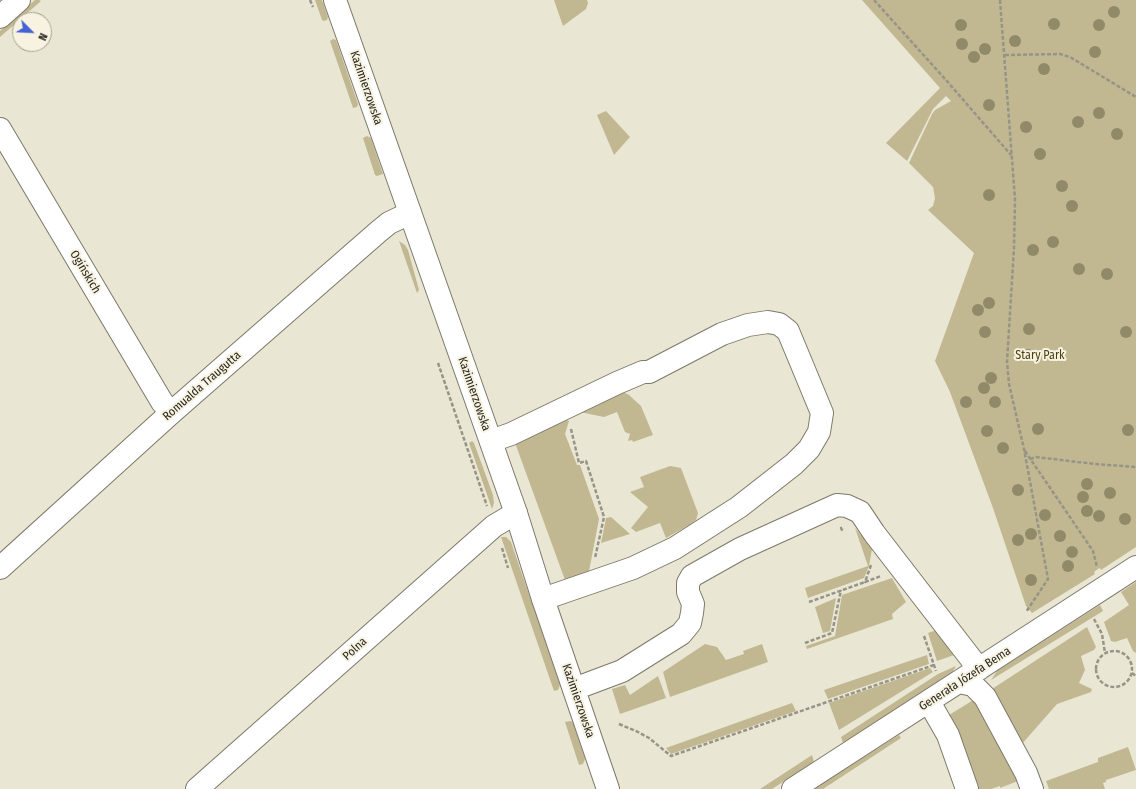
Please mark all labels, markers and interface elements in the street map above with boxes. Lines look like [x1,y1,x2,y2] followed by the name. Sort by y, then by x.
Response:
[12,12,52,52] north arrow
[35,31,50,42] text: N
[347,49,385,127] street label: Kazimierzowska
[67,248,103,296] street label: Ogińskich
[160,348,244,424] street label: Romualda Traugutta
[1015,349,1065,363] park label: Stary Park
[455,355,493,433] street label: Kazimierzowska
[340,634,370,664] street label: Polna
[916,644,1014,714] street label: Generała Józefa Bema
[559,662,597,740] street label: Kazimierzowska

